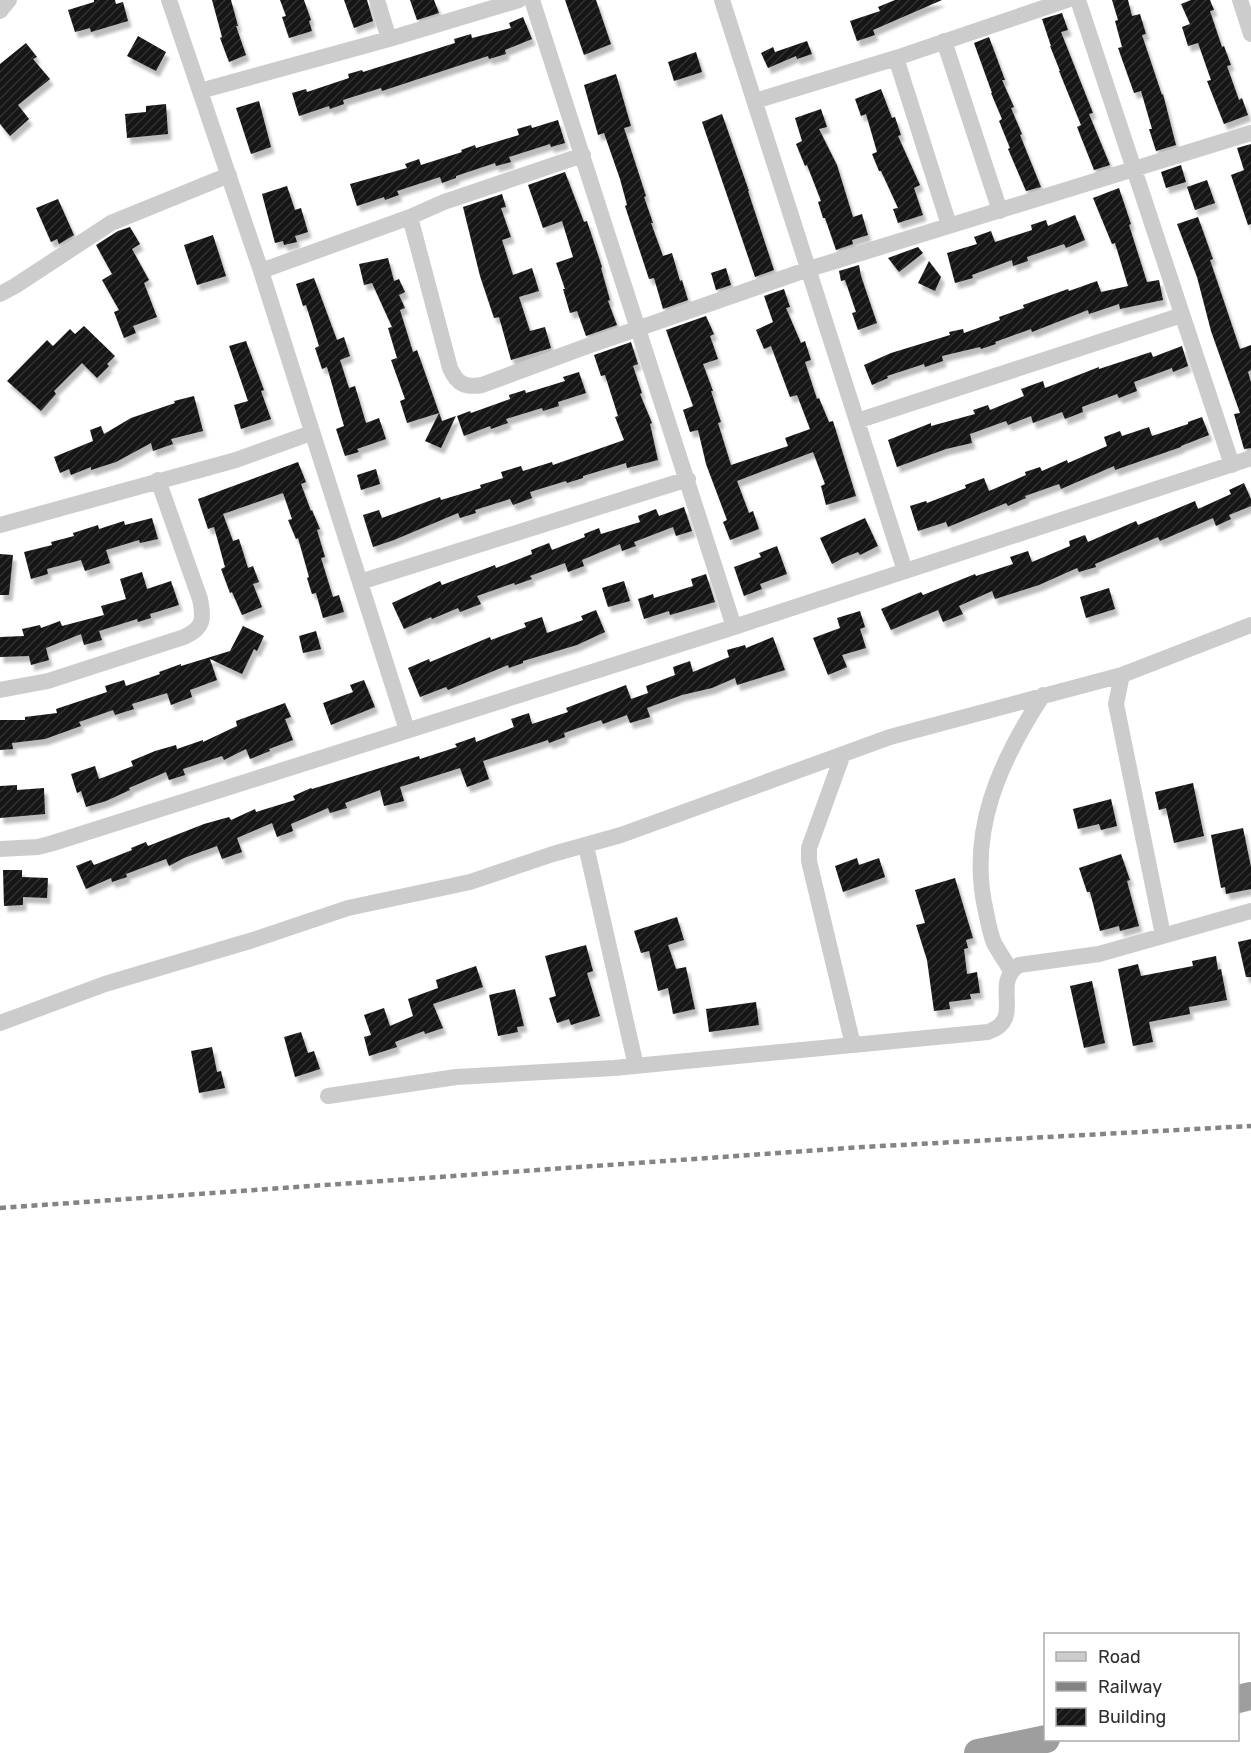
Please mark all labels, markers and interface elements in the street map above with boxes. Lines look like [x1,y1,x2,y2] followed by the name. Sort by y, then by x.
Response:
[1044,1633,1239,1741] legend
[1098,1646,1141,1668] text: Road
[1098,1676,1162,1698] text: Railway
[1098,1706,1166,1728] text: Building

